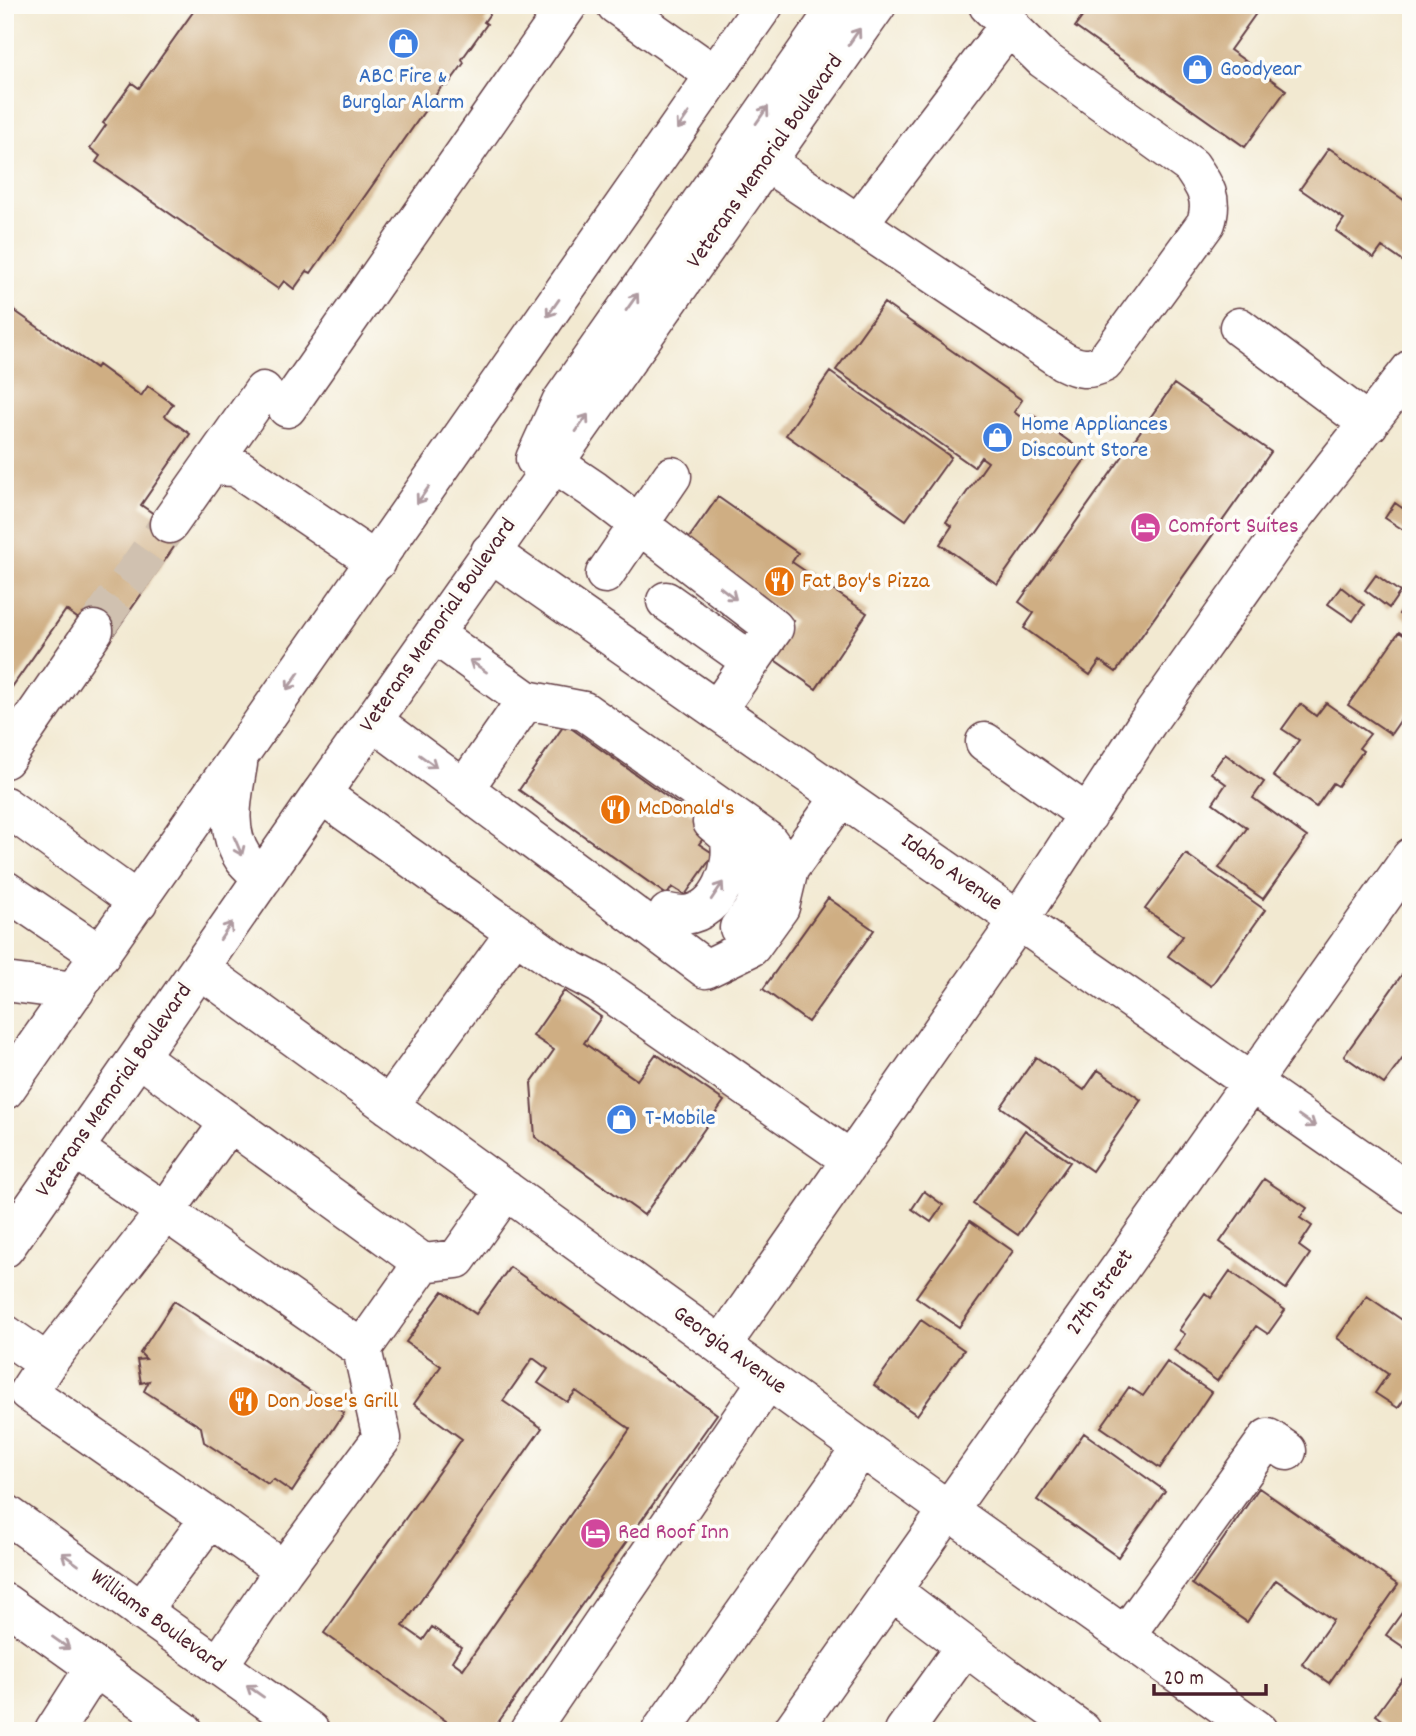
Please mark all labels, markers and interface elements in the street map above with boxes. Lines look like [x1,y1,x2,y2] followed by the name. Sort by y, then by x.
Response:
[386,26,420,60] shop icon: ABC Fire & Burglar Alarm
[847,28,861,47] one-way arrow
[679,48,853,276] street label: Veterans Memorial Boulevard
[1180,53,1214,87] shop icon: Goodyear
[1220,54,1302,87] place label: Goodyear
[342,61,464,120] place label: ABC Fire & Burglar Alarm
[755,106,769,125] one-way arrow
[676,111,690,130] one-way arrow
[625,293,639,312] one-way arrow
[546,298,560,317] one-way arrow
[1021,409,1168,468] place label: Home Appliances Discount Store
[575,414,589,433] one-way arrow
[981,421,1015,455] shop icon: Home Appliances Discount Store
[416,485,430,504] one-way arrow
[1128,510,1162,544] hotel icon: Comfort Suites
[1168,511,1299,544] place label: Comfort Suites
[352,512,526,740] street label: Veterans Memorial Boulevard
[762,565,796,599] restaurant icon: Fat Boy's Pizza
[802,566,931,599] place label: Fat Boy's Pizza
[718,585,736,600] one-way arrow
[469,659,488,673] one-way arrow
[286,671,300,690] one-way arrow
[418,754,436,769] one-way arrow
[598,792,632,826] restaurant icon: McDonald's
[638,793,735,826] place label: McDonald's
[893,826,1009,920] street label: Idaho Avenue
[232,835,245,857] one-way arrow
[710,882,724,901] one-way arrow
[219,922,233,941] one-way arrow
[28,977,202,1205] street label: Veterans Memorial Boulevard
[605,1102,639,1136] shop icon: T-Mobile
[645,1103,716,1136] place label: T-Mobile
[1297,1114,1316,1128] one-way arrow
[1059,1243,1143,1343] street label: 27th Street
[665,1298,793,1404] street label: Georgia Avenue
[227,1385,261,1419] restaurant icon: Don Jose's Grill
[267,1386,399,1419] place label: Don Jose's Grill
[578,1516,612,1550] hotel icon: Red Roof Inn
[618,1517,729,1550] place label: Red Roof Inn
[60,1552,79,1567] one-way arrow
[82,1561,232,1683] street label: Williams Boulevard
[51,1636,70,1650] one-way arrow
[1154,1652,1266,1696] scale bar
[1164,1665,1204,1695] text: 20 m
[246,1684,265,1698] one-way arrow

